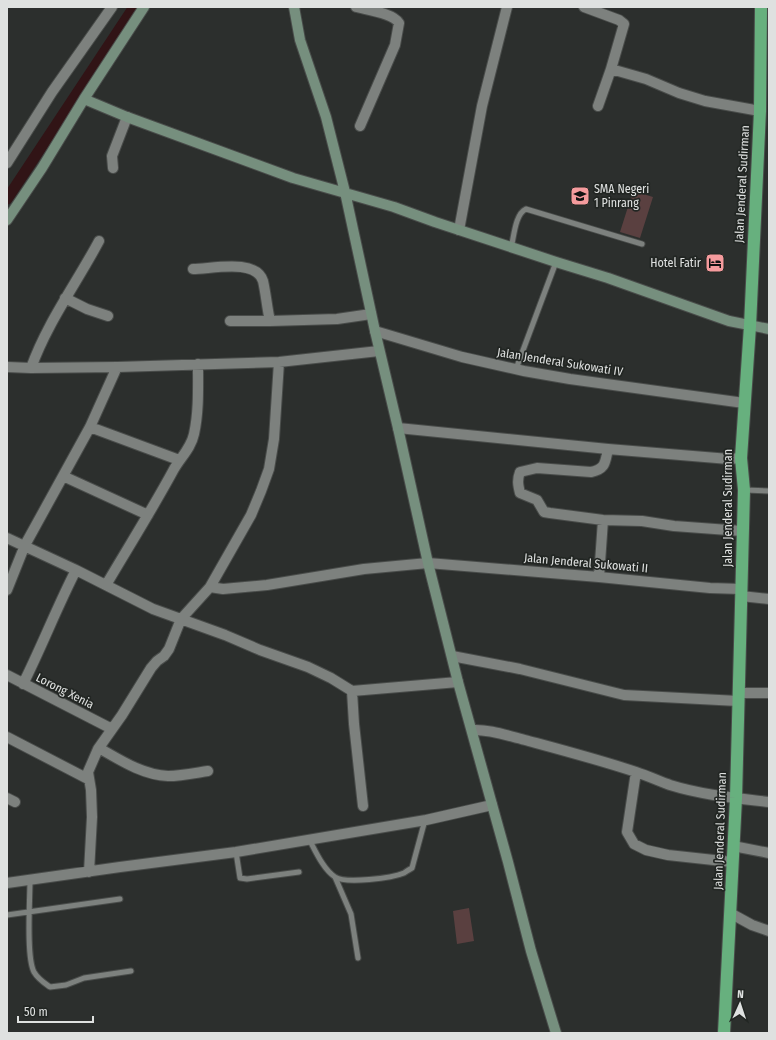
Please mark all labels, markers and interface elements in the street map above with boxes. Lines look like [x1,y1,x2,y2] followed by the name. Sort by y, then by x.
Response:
[732,125,752,243] street label: Jalan Jenderal Sudirman
[594,182,649,210] place label: SMA Negeri 1 Pinrang
[569,185,591,207] school or university icon: SMA Negeri 1 Pinrang
[704,252,726,274] hotel icon: Hotel Fatir
[650,256,702,270] place label: Hotel Fatir
[496,345,625,379] street label: Jalan Jenderal Sukowati IV
[721,449,735,567] street label: Jalan Jenderal Sudirman
[523,551,649,575] street label: Jalan Jenderal Sukowati II
[34,670,96,712] street label: Lorong Xenia
[711,772,729,890] street label: Jalan Jenderal Sudirman
[720,984,760,1024] north arrow
[737,988,744,1001] text: N
[18,998,93,1024] scale bar
[24,1005,48,1019] text: 50 m

